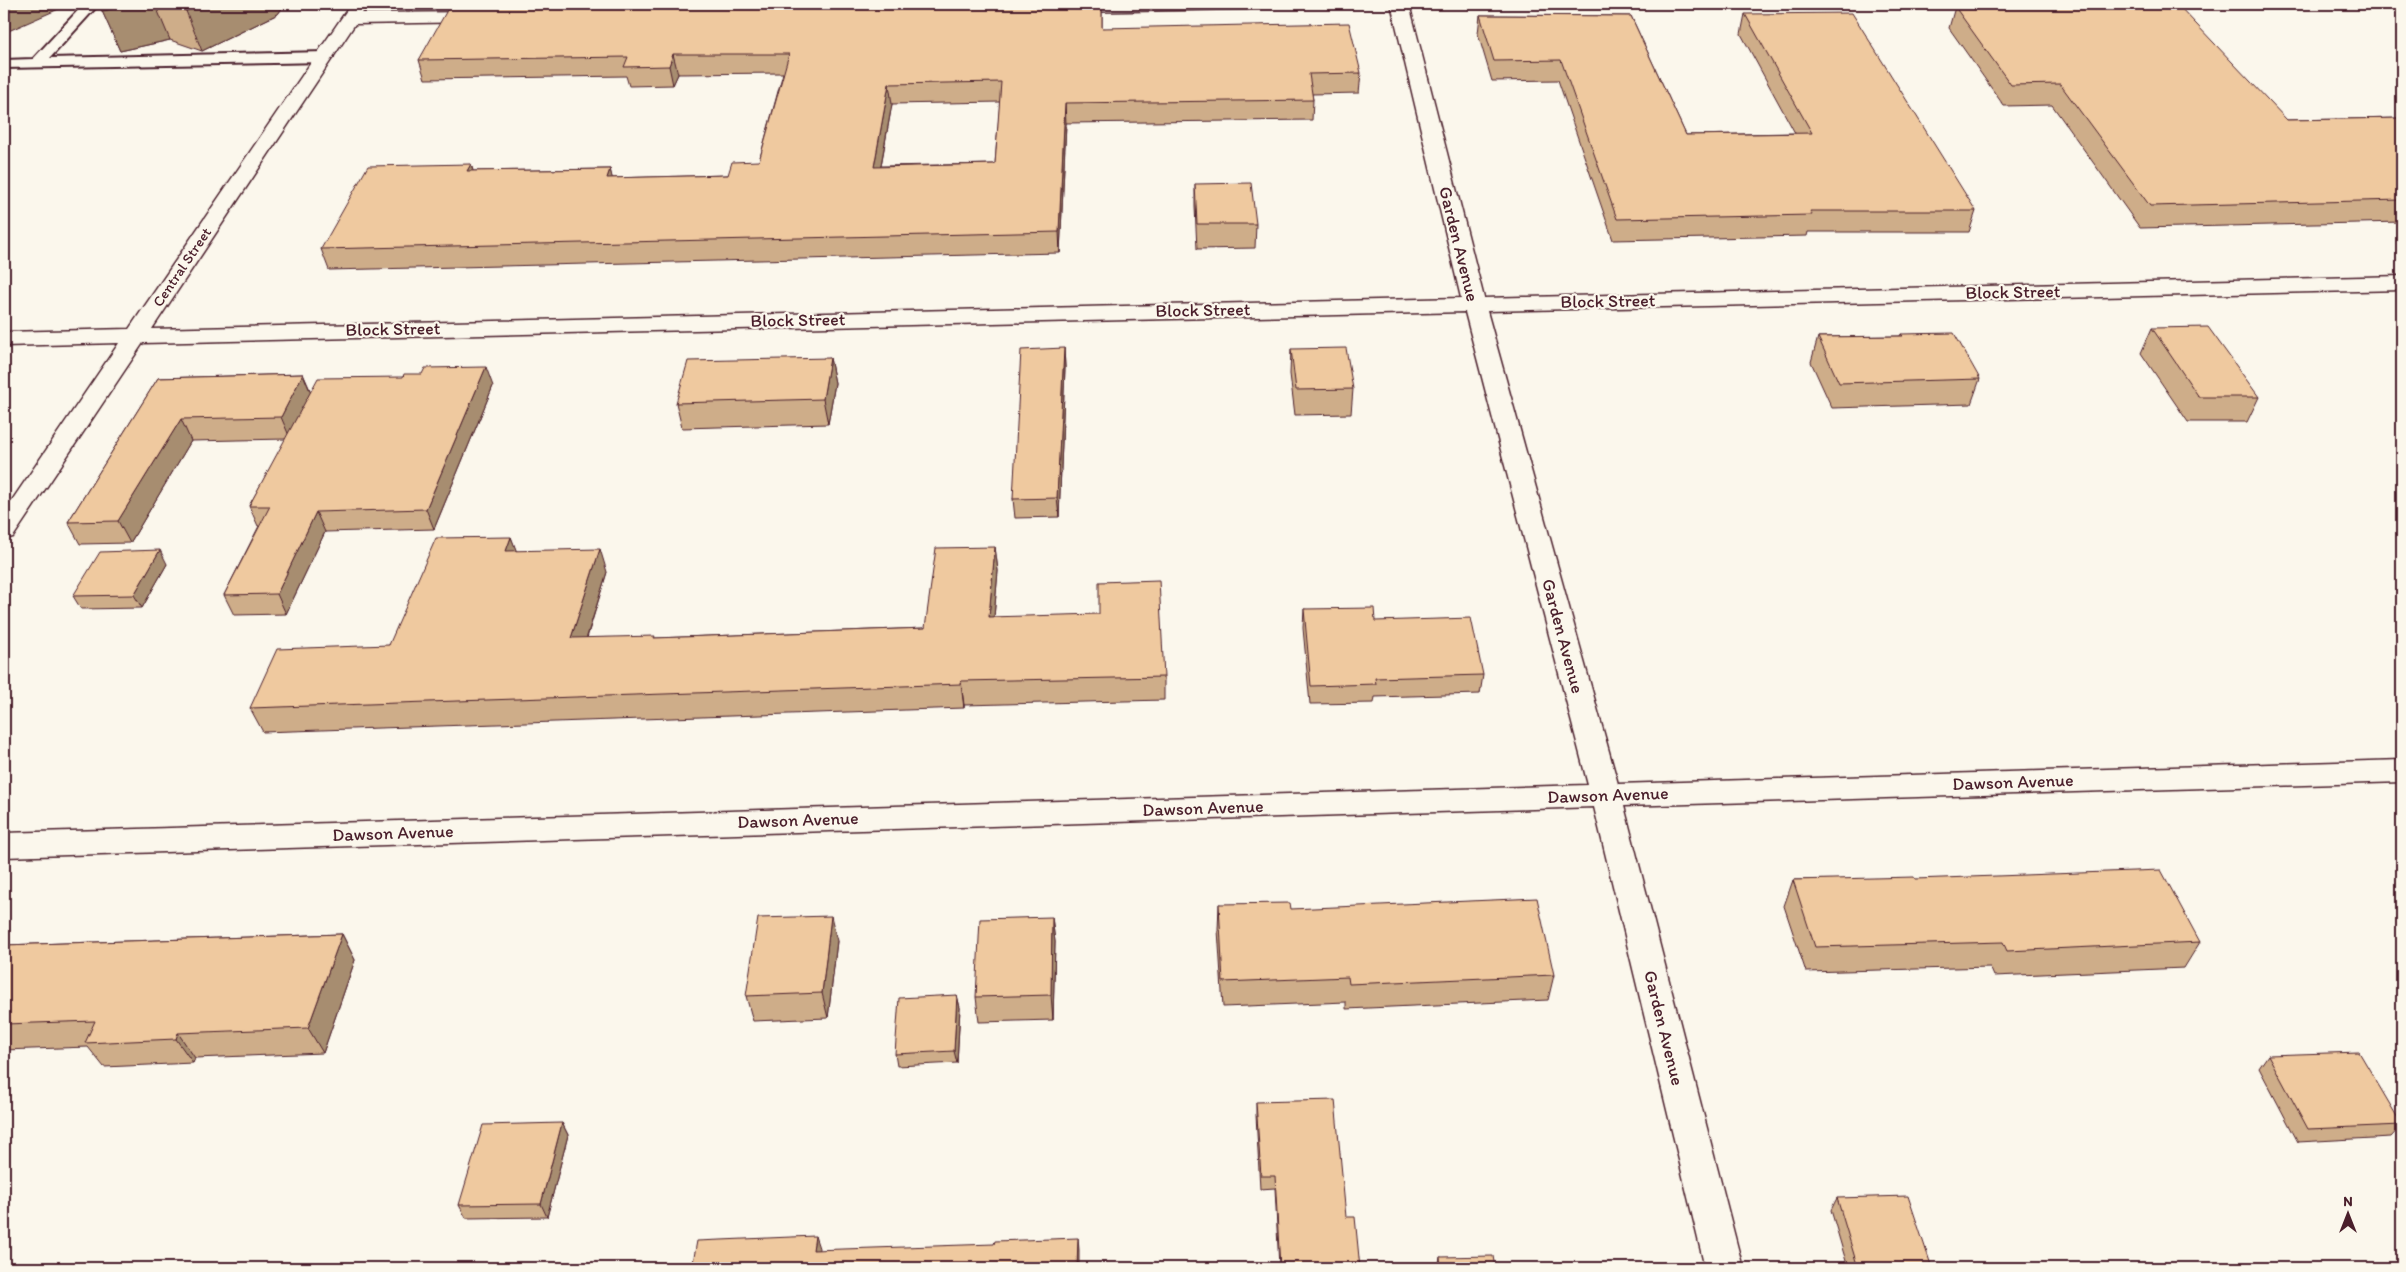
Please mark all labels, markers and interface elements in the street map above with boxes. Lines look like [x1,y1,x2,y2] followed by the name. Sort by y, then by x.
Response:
[1434,184,1484,304] street label: Garden Avenue
[149,224,215,310] street label: Central Street
[1965,280,2061,304] street label: Block Street
[1560,289,1656,313] street label: Block Street
[1155,298,1251,322] street label: Block Street
[750,308,846,332] street label: Block Street
[345,317,441,341] street label: Block Street
[1537,576,1589,696] street label: Garden Avenue
[1952,769,2074,795] street label: Dawson Avenue
[1547,782,1669,808] street label: Dawson Avenue
[1142,795,1264,821] street label: Dawson Avenue
[737,807,859,833] street label: Dawson Avenue
[332,820,454,846] street label: Dawson Avenue
[1639,968,1689,1088] street label: Garden Avenue
[2324,1190,2374,1240] north arrow
[2343,1193,2353,1210] text: N

